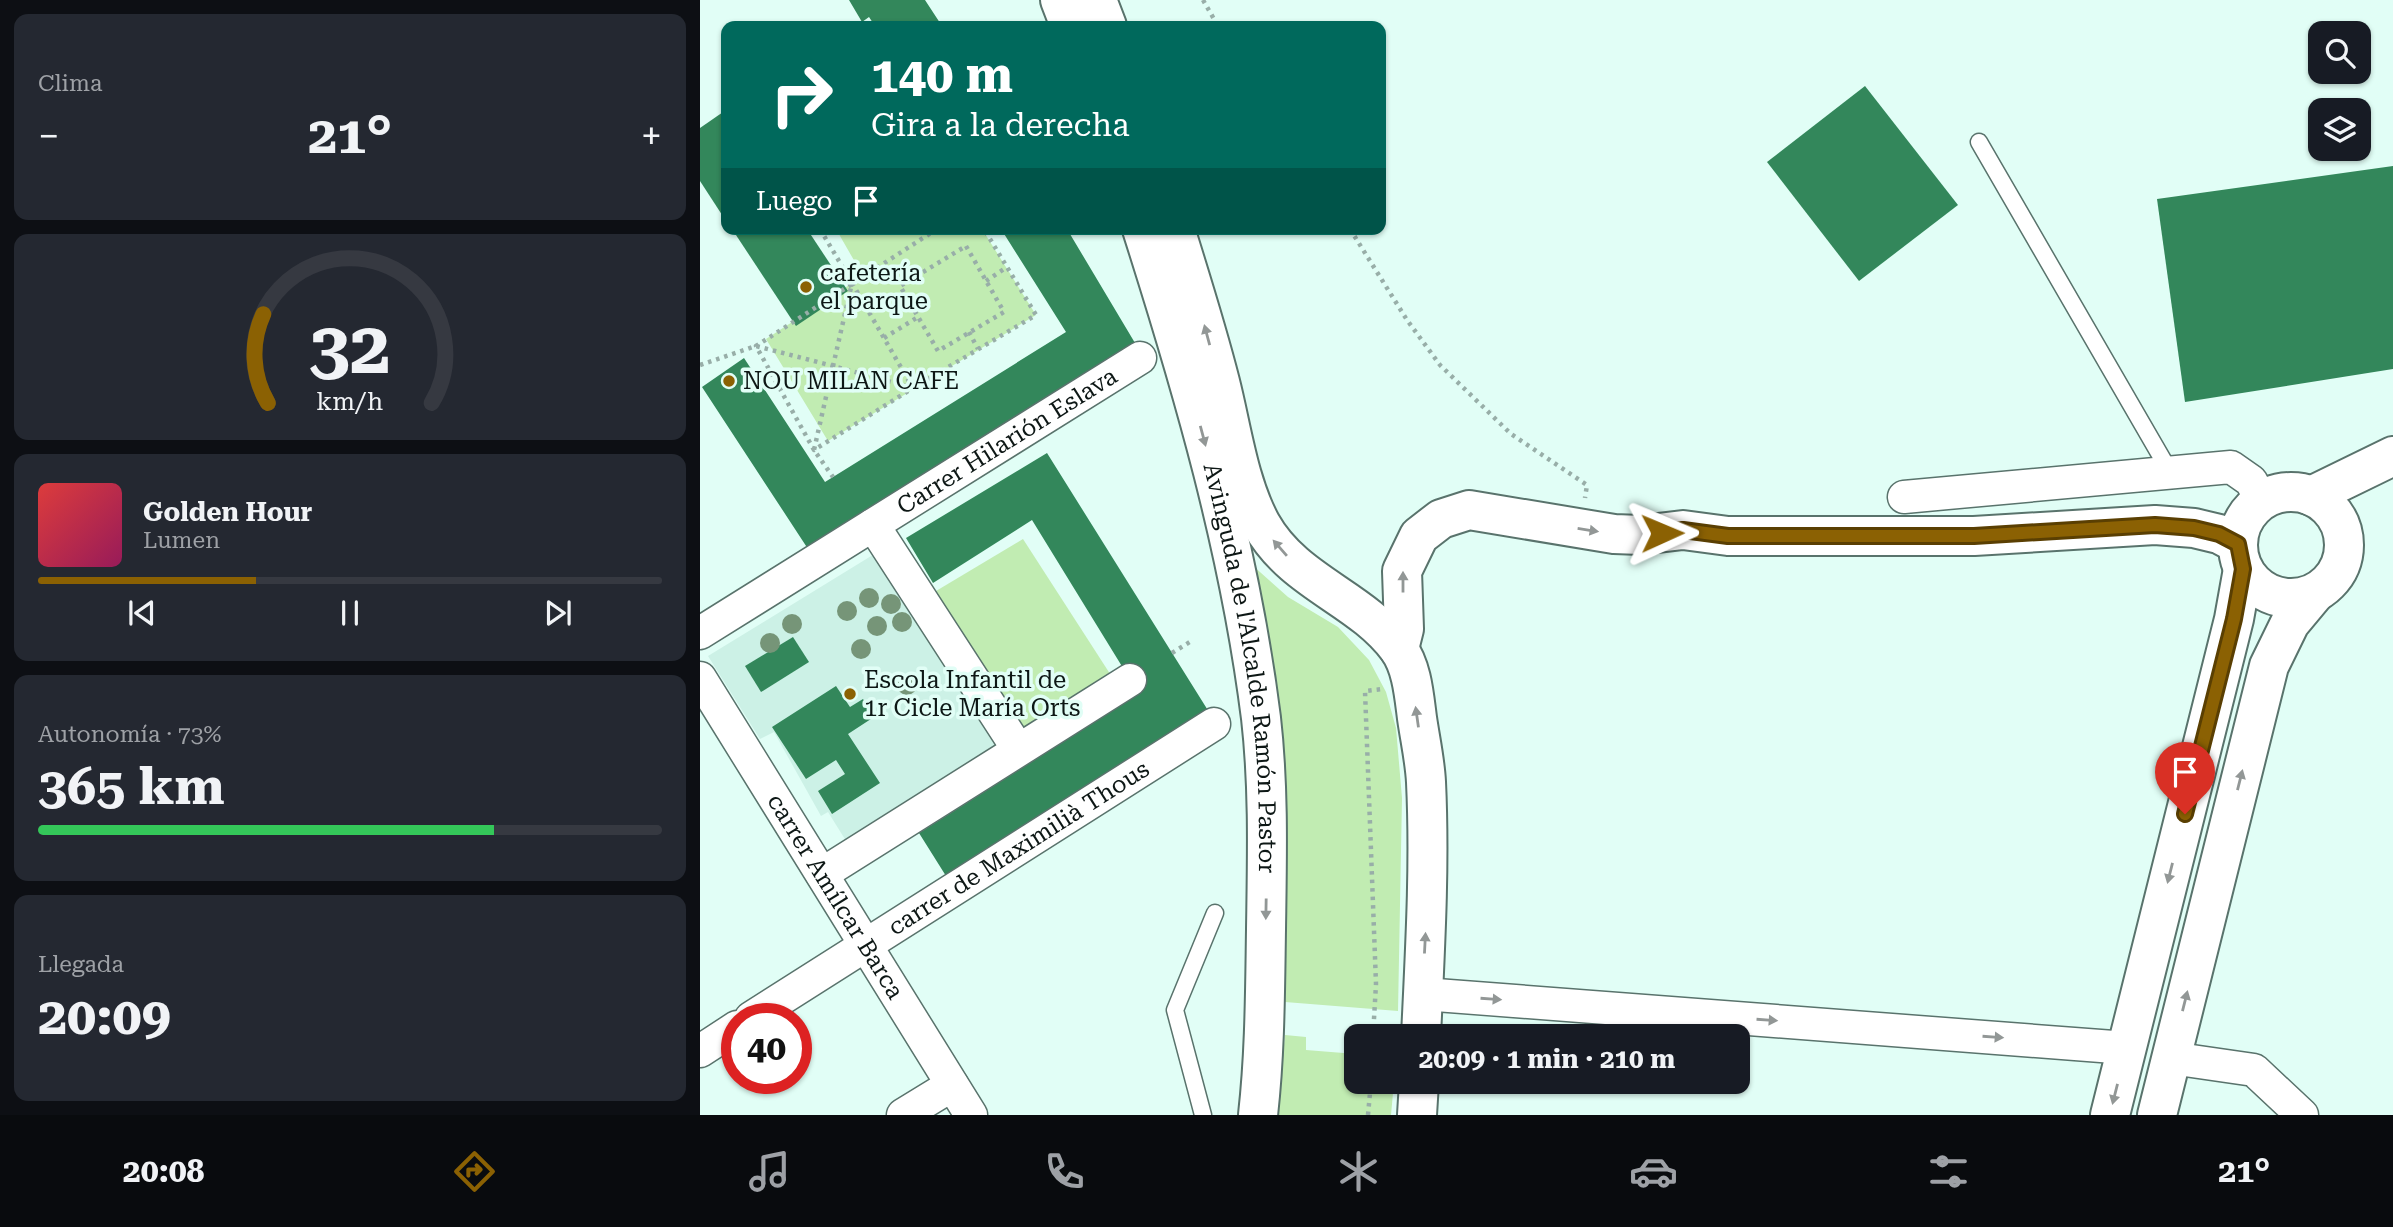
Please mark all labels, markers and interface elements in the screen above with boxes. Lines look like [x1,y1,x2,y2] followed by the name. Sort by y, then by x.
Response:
[2308,21,2371,161] map controls
[2308,21,2371,84] button: search
[871,47,1013,104] text: 140 m
[756,49,847,140] icon: right
[38,70,102,97] text: Clima
[2308,98,2371,161] button: layers
[308,105,392,166] text: 21°
[871,106,1130,144] text: Gira a la derecha
[38,114,59,158] text: −
[641,114,662,158] text: +
[847,182,885,220] icon: arrive
[756,186,833,216] text: Luego
[820,259,928,315] place label: cafetería el parque
[798,279,814,295] marker: cafetería el parque
[309,307,391,392] text: 32
[1201,324,1212,346] one-way arrow
[892,362,1122,520] street label: Carrer Hilarión Eslava
[743,367,959,395] place label: NOU MILAN CAFE
[721,373,737,389] marker: NOU MILAN CAFE
[317,387,383,416] text: km/h
[1198,426,1208,447] one-way arrow
[1197,460,1281,874] street label: Avinguda de l'Alcalde Ramón Pastor
[1625,496,1699,570] position arrow
[143,497,312,527] text: Golden Hour
[1577,525,1599,536] one-way arrow
[143,527,220,554] text: Lumen
[1273,540,1288,557] one-way arrow
[1397,570,1409,592] one-way arrow
[123,594,161,632] icon: previous
[331,594,369,632] icon: pause
[539,594,577,632] icon: next
[864,666,1080,722] place label: Escola Infantil de 1r Cicle María Orts
[842,686,858,702] marker: Escola Infantil de 1r Cicle María Orts
[1411,705,1422,727] one-way arrow
[38,721,222,748] text: Autonomía · 73%
[2155,742,2215,814] pin
[2166,753,2204,791] icon: arrive
[883,755,1154,941] street label: carrer de Maximilià Thous
[38,756,225,817] text: 365 km
[2235,769,2246,791] one-way arrow
[761,789,910,1004] street label: carrer Amílcar Barca
[2164,862,2175,884] one-way arrow
[1261,899,1272,921] one-way arrow
[1420,932,1431,954] one-way arrow
[38,951,124,978] text: Llegada
[38,986,171,1047] text: 20:09
[2180,990,2191,1012] one-way arrow
[1480,994,1502,1005] one-way arrow
[721,1003,812,1094] speed limit sign: 40
[1756,1015,1778,1026] one-way arrow
[1983,1032,2005,1043] one-way arrow
[1419,1044,1675,1074] text: 20:09 · 1 min · 210 m
[2109,1083,2120,1105] one-way arrow
[450,1147,499,1196] icon: directions
[745,1147,794,1196] icon: music
[1040,1147,1089,1196] icon: phone
[1334,1147,1383,1196] icon: climate
[1629,1147,1678,1196] icon: car
[1924,1147,1973,1196] icon: filters
[123,1152,205,1190] text: 20:08
[2218,1152,2270,1190] text: 21°

